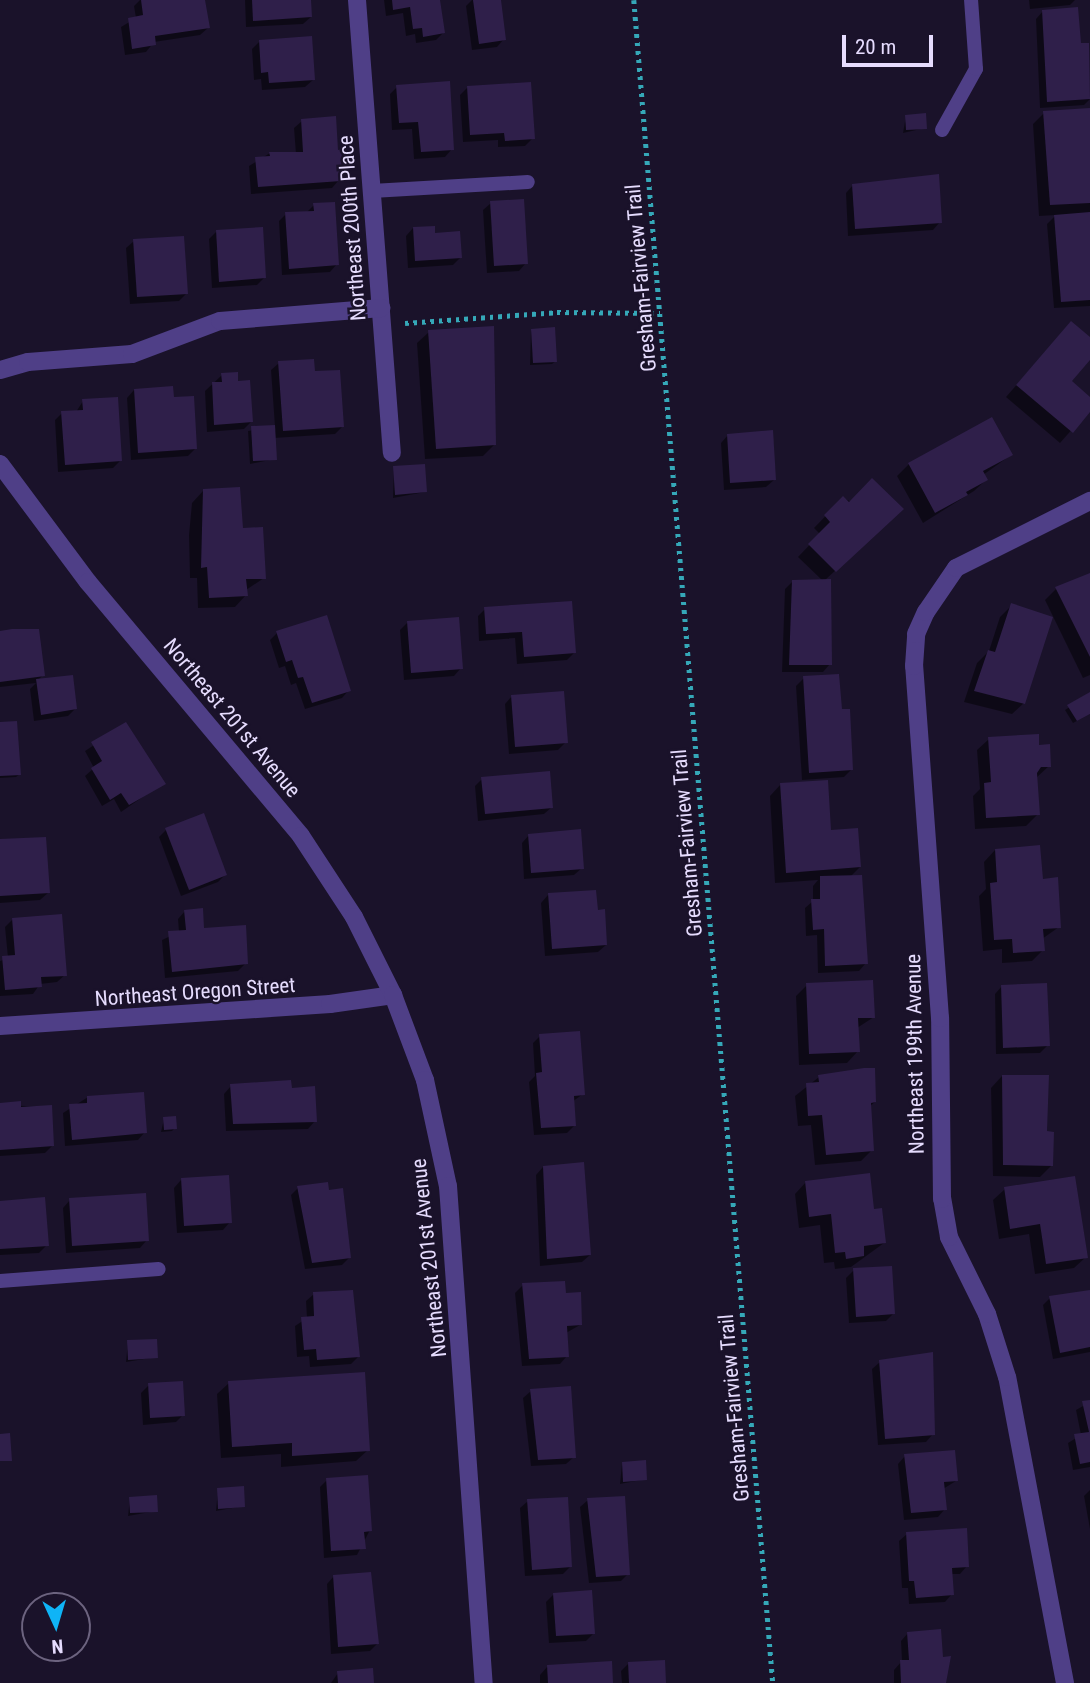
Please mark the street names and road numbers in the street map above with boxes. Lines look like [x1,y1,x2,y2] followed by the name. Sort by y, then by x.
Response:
[333,135,371,321] street label: Northeast 200th Place
[620,183,662,373] street label: Gresham-Fairview Trail
[158,633,306,803] street label: Northeast 201st Avenue
[666,748,708,938] street label: Gresham-Fairview Trail
[901,954,929,1154] street label: Northeast 199th Avenue
[94,972,296,1012] street label: Northeast Oregon Street
[406,1157,452,1359] street label: Northeast 201st Avenue
[713,1313,755,1503] street label: Gresham-Fairview Trail

